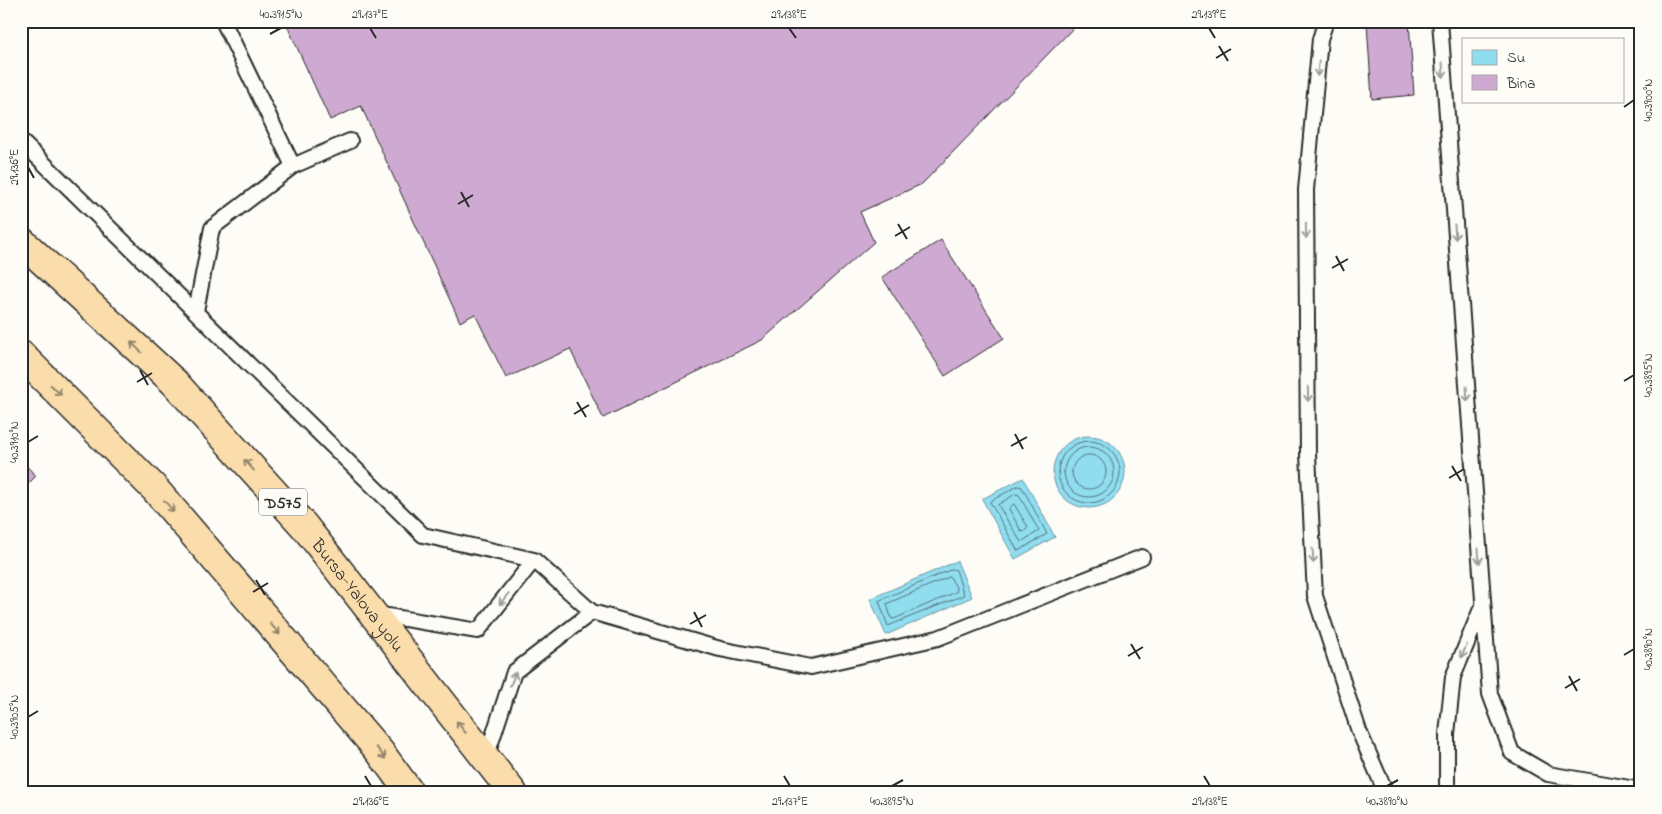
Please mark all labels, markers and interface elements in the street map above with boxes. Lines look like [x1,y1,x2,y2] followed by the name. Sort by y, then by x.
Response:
[259,6,303,24] text: 40.3915°N
[352,6,388,24] text: 29.137°E
[771,6,807,24] text: 29.138°E
[1192,6,1226,24] text: 29.139°E
[1462,38,1624,102] legend
[1507,47,1525,69] text: Su
[1313,61,1322,77] one-way arrow
[1439,62,1448,78] one-way arrow
[1506,73,1535,95] text: Bina
[1640,79,1658,121] text: 40.3900°N
[6,149,24,185] text: 29.136°E
[1301,222,1311,239] one-way arrow
[1450,224,1460,240] one-way arrow
[130,342,143,353] one-way arrow
[1640,353,1658,397] text: 40.3895°N
[50,383,62,396] one-way arrow
[1303,385,1312,401] one-way arrow
[1462,386,1471,402] one-way arrow
[6,421,24,463] text: 40.3910°N
[243,458,255,471] one-way arrow
[259,488,307,516] road number: D575
[164,499,175,512] one-way arrow
[303,533,409,659] street label: Bursa-Yalova yolu
[1309,548,1318,564] one-way arrow
[1474,548,1483,564] one-way arrow
[498,592,509,605] one-way arrow
[269,622,280,635] one-way arrow
[1640,628,1658,670] text: 40.3890°N
[1458,644,1467,659] one-way arrow
[509,672,518,687] one-way arrow
[6,695,24,739] text: 40.3905°N
[456,720,466,734] one-way arrow
[375,746,386,759] one-way arrow
[353,793,389,811] text: 29.136°E
[772,793,808,811] text: 29.137°E
[870,793,914,811] text: 40.3895°N
[1192,793,1228,811] text: 29.138°E
[1366,793,1408,811] text: 40.3890°N

